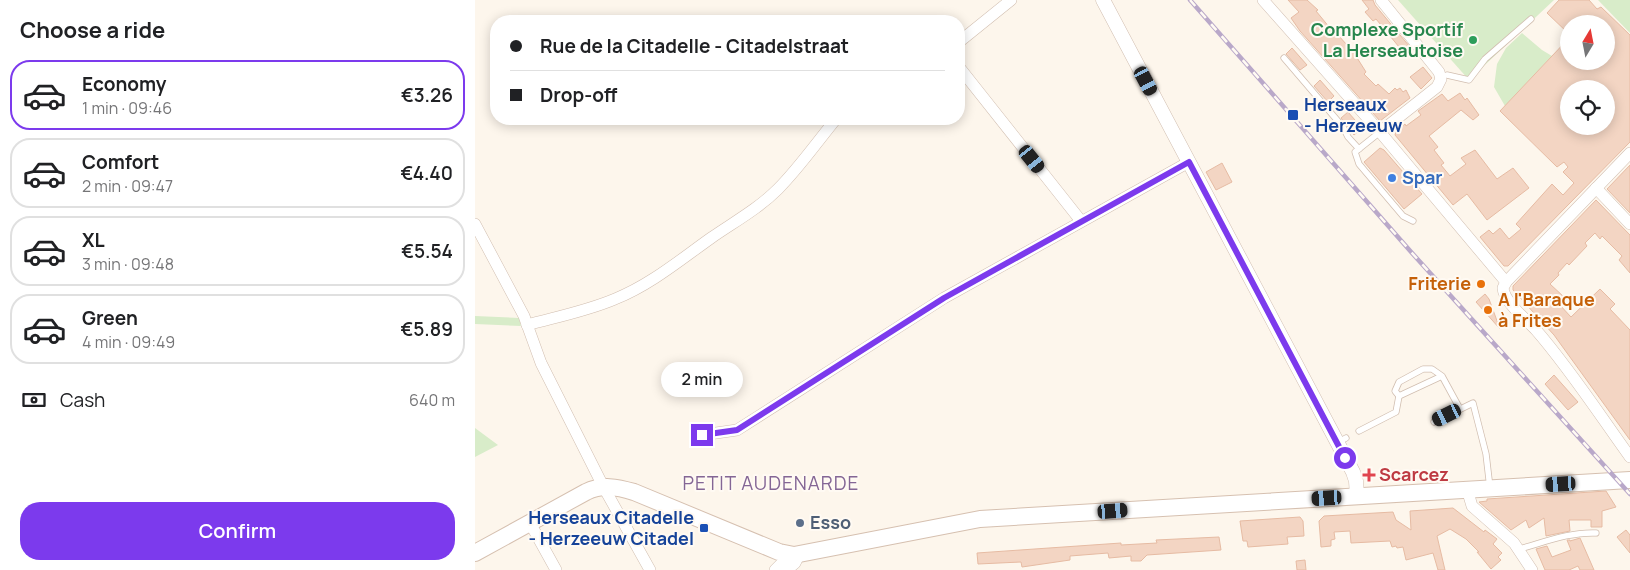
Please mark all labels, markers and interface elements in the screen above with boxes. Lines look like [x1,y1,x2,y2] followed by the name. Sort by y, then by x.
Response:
[20,15,165,45] text: Choose a ride
[1560,15,1615,70] north arrow
[1560,15,1615,135] map controls
[1311,17,1463,62] place label: Complexe Sportif La Herseautoise
[540,33,849,59] text: Rue de la Citadelle - Citadelstraat
[1467,34,1479,46] marker: Complexe Sportif La Herseautoise
[1132,64,1159,98] car
[82,71,166,97] text: Economy
[22,73,67,118] icon: car
[1560,80,1615,135] button: locate
[401,82,453,108] text: €3.26
[540,82,617,108] text: Drop-off
[1304,92,1403,137] place label: Herseaux - Herzeeuw
[82,97,172,119] text: 1 min · 09:46
[1286,108,1300,122] marker: Herseaux - Herzeeuw
[1016,143,1047,175] car
[82,149,159,175] text: Comfort
[22,151,67,196] icon: car
[400,160,453,186] text: €4.40
[1402,165,1442,189] place label: Spar
[1386,172,1398,184] marker: Spar
[82,175,173,197] text: 2 min · 09:47
[82,227,105,253] text: XL
[22,229,67,274] icon: car
[401,238,453,264] text: €5.54
[82,253,174,275] text: 3 min · 09:48
[1408,271,1471,295] place label: Friterie
[1475,278,1487,290] marker: Friterie
[1498,287,1595,332] place label: A l'Baraque à Frites
[1482,304,1494,316] marker: A l'Baraque à Frites
[82,305,138,331] text: Green
[22,307,67,352] icon: car
[400,316,453,342] text: €5.89
[82,331,175,353] text: 4 min · 09:49
[661,362,743,398] callout: 2 min
[682,368,722,390] text: 2 min
[20,386,48,414] icon: cash
[60,387,105,413] text: Cash
[409,389,455,411] text: 640 m
[1430,402,1463,428] car
[691,424,713,446] route end
[1334,447,1356,469] route start
[1379,462,1449,486] place label: Scarcez
[1363,469,1375,481] marker: Scarcez
[683,470,859,496] district label: PETIT AUDENARDE
[1545,476,1576,492] car
[1311,490,1342,506] car
[20,502,455,560] button: Confirm
[1097,502,1128,520] car
[528,505,694,550] place label: Herseaux Citadelle - Herzeeuw Citadel
[810,510,851,534] place label: Esso
[794,517,806,529] marker: Esso
[698,522,710,534] marker: Herseaux Citadelle - Herzeeuw Citadel

